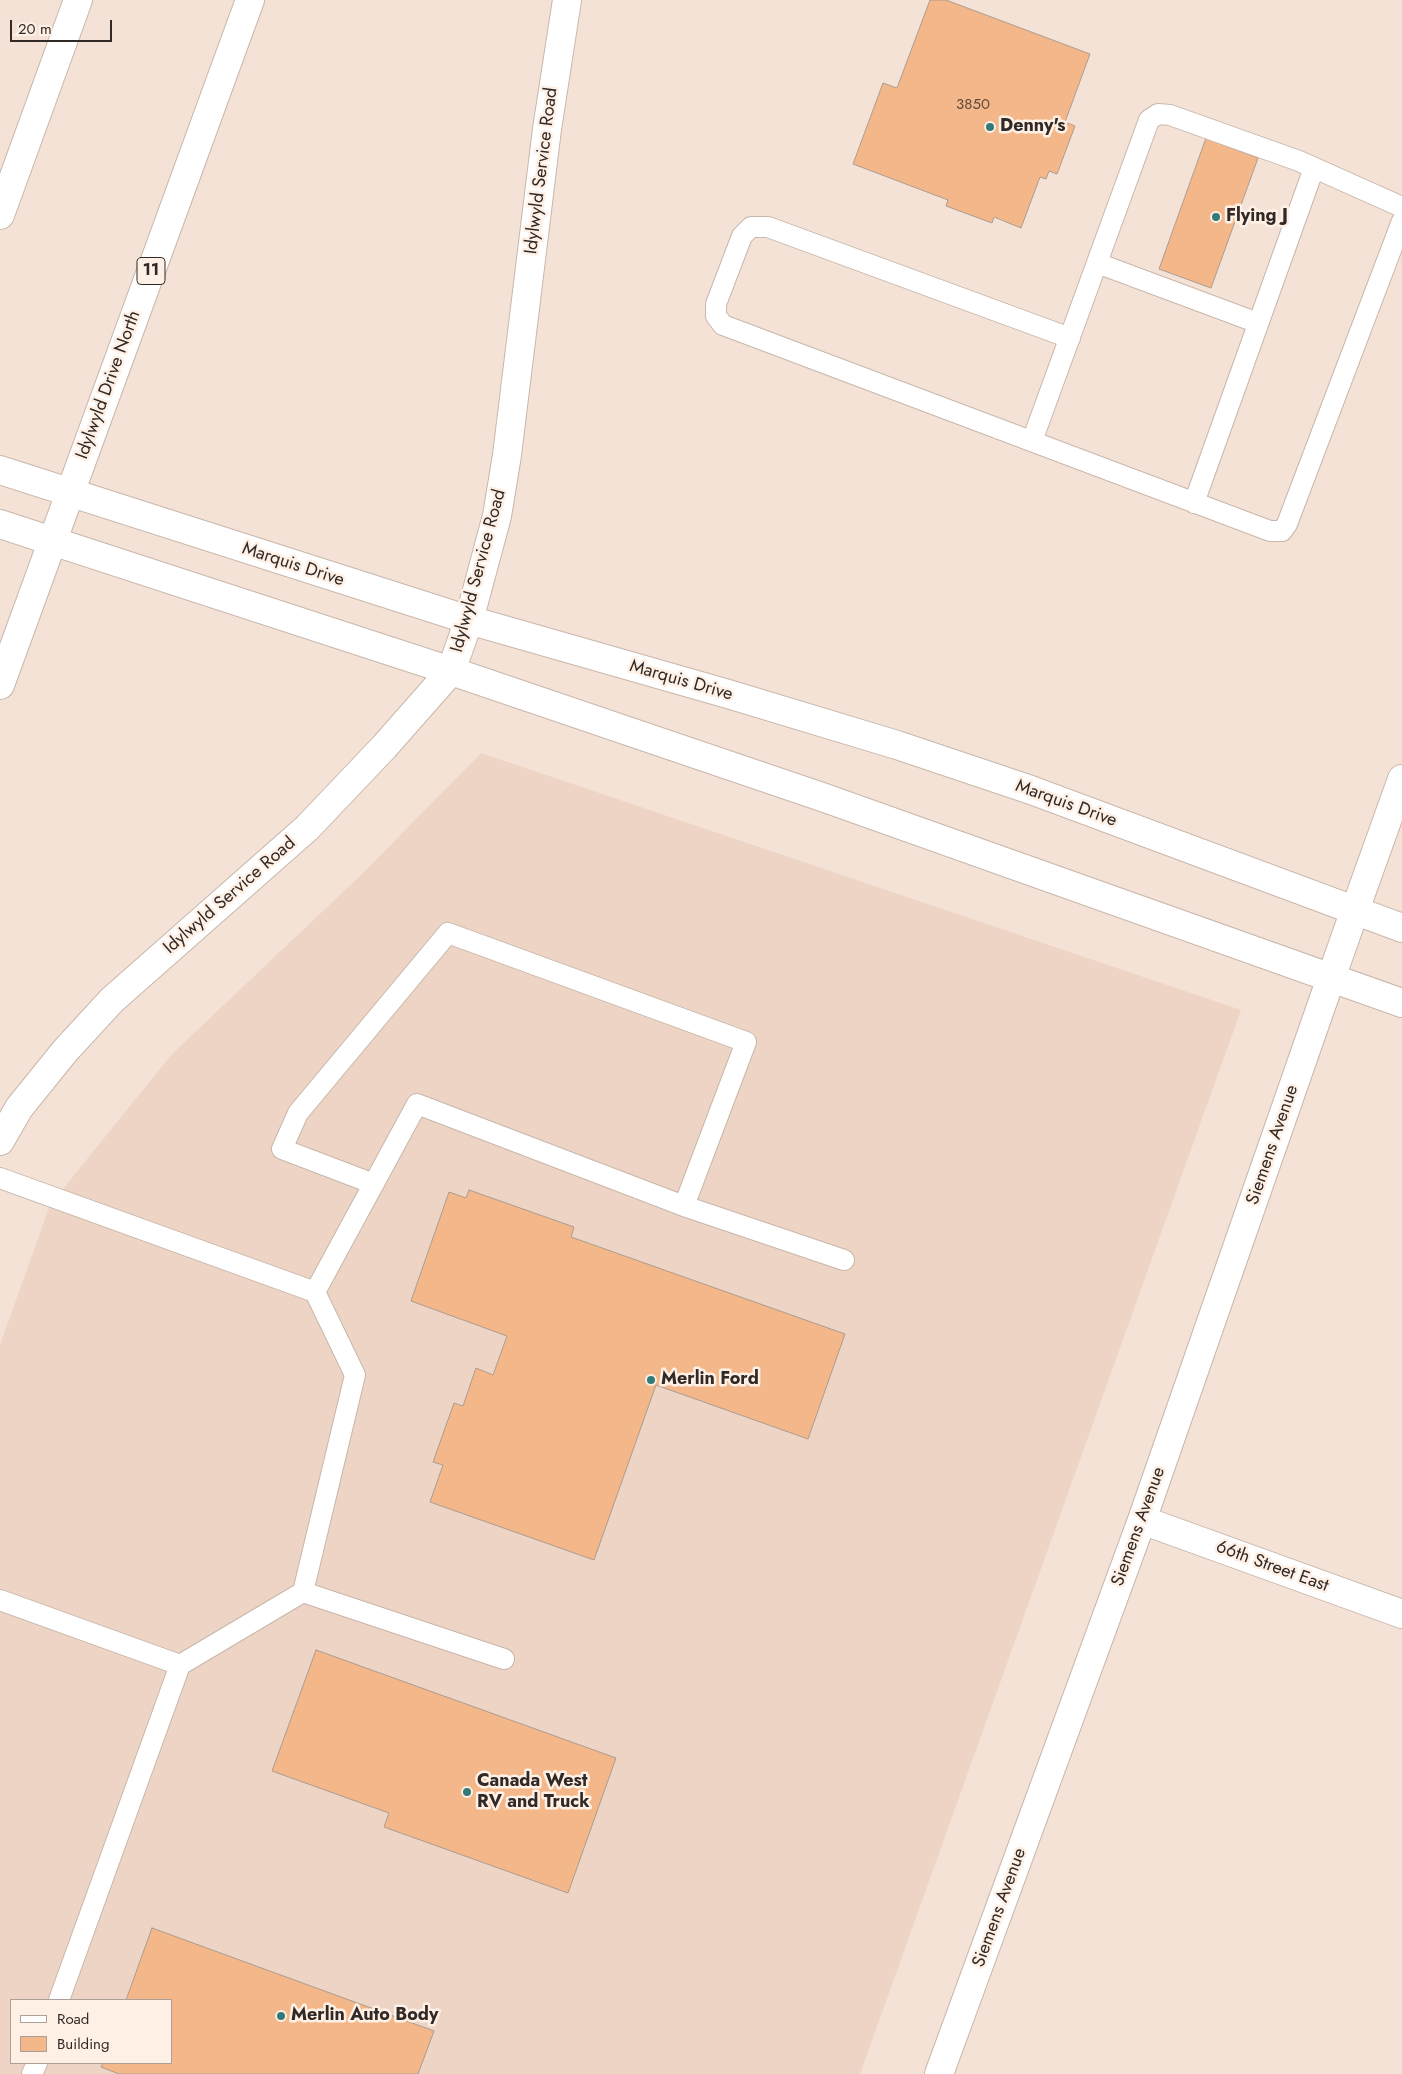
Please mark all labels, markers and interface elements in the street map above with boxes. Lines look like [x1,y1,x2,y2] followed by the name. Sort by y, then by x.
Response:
[12,10,115,42] scale bar
[18,18,52,40] text: 20 m
[521,86,563,256] street label: Idylwyld Service Road
[956,96,990,114] house number: 3850
[1000,116,1065,138] place label: Denny's
[984,121,996,133] marker: Denny's
[1226,206,1288,228] place label: Flying J
[1210,211,1222,223] marker: Flying J
[137,258,165,284] road number: 11
[72,308,146,462] street label: Idylwyld Drive North
[447,487,511,655] street label: Idylwyld Service Road
[239,538,347,592] street label: Marquis Drive
[627,656,735,706] street label: Marquis Drive
[1012,776,1120,832] street label: Marquis Drive
[160,833,300,959] street label: Idylwyld Service Road
[1242,1082,1304,1208] street label: Siemens Avenue
[661,1369,759,1391] place label: Merlin Ford
[645,1374,657,1386] marker: Merlin Ford
[1107,1464,1171,1590] street label: Siemens Avenue
[1213,1537,1331,1597] street label: 66th Street East
[477,1771,590,1814] place label: Canada West RV and Truck
[461,1786,473,1798] marker: Canada West RV and Truck
[968,1845,1032,1971] street label: Siemens Avenue
[10,1999,172,2064] legend
[291,2005,438,2027] place label: Merlin Auto Body
[57,2008,89,2030] text: Road
[275,2010,287,2022] marker: Merlin Auto Body
[57,2033,109,2055] text: Building

